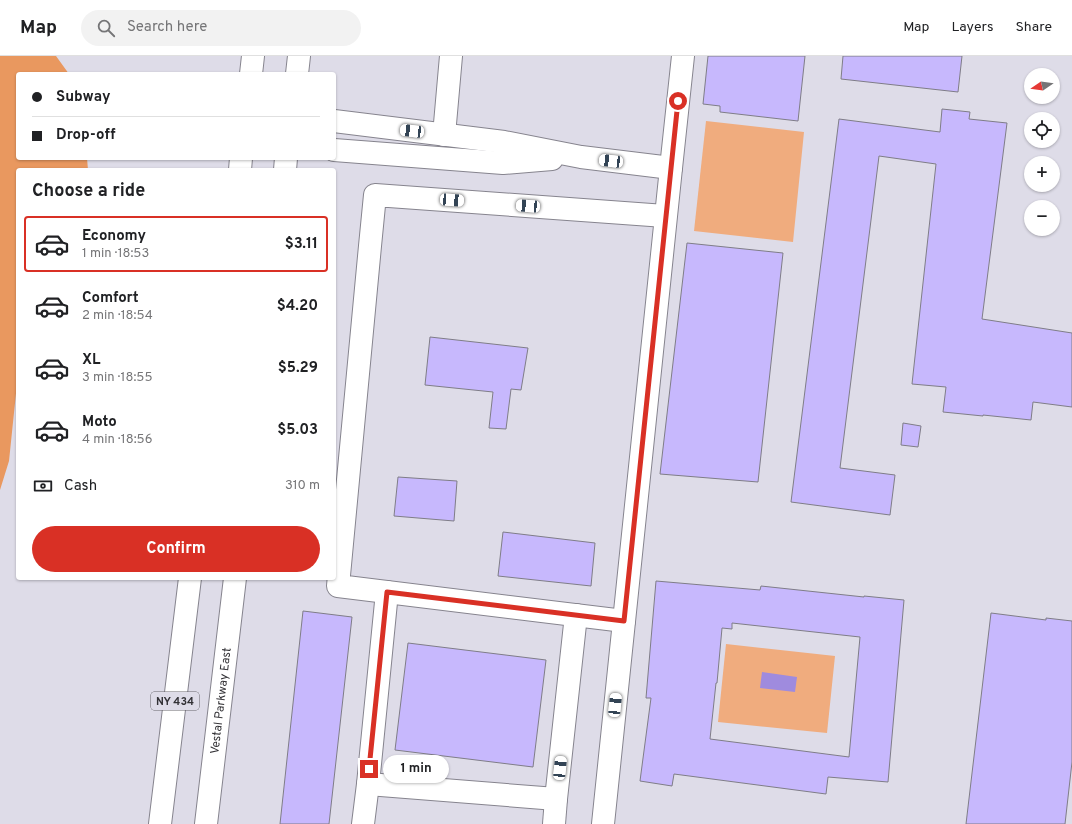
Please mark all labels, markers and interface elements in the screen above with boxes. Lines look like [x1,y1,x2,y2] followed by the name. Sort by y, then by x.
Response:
[81,10,361,46] search box
[20,16,57,40] text: Map
[95,17,117,39] icon: search
[127,18,207,37] text: Search here
[903,19,929,36] text: Map
[951,19,993,36] text: Layers
[1015,19,1052,36] text: Share
[1024,68,1060,104] north arrow
[1024,68,1060,236] map controls
[56,88,110,107] text: Subway
[669,92,687,110] route start
[1024,112,1060,148] button: locate
[399,124,425,138] car
[56,126,116,145] text: Drop-off
[598,154,624,168] car
[1024,156,1060,192] button: +
[32,180,145,203] text: Choose a ride
[440,193,464,207] car
[516,199,540,213] car
[1024,200,1060,236] button: −
[34,226,70,262] icon: car
[82,227,146,246] text: Economy
[285,235,318,254] text: $3.11
[82,246,149,262] text: 1 min · 18:53
[34,288,70,324] icon: car
[82,289,139,308] text: Comfort
[277,297,318,316] text: $4.20
[82,308,153,324] text: 2 min · 18:54
[34,350,70,386] icon: car
[82,351,100,370] text: XL
[278,359,318,378] text: $5.29
[82,370,153,386] text: 3 min · 18:55
[34,412,70,448] icon: car
[82,413,117,432] text: Moto
[277,421,318,440] text: $5.03
[82,432,152,448] text: 4 min · 18:56
[32,475,54,497] icon: cash
[64,477,97,496] text: Cash
[285,478,320,494] text: 310 m
[32,526,320,572] button: Confirm
[207,647,236,755] street label: Vestal Parkway East
[151,692,199,710] road number: NY 434
[608,692,622,718] car
[383,755,449,783] callout: 1 min
[553,755,567,781] car
[360,760,378,778] route end
[400,761,432,777] text: 1 min

